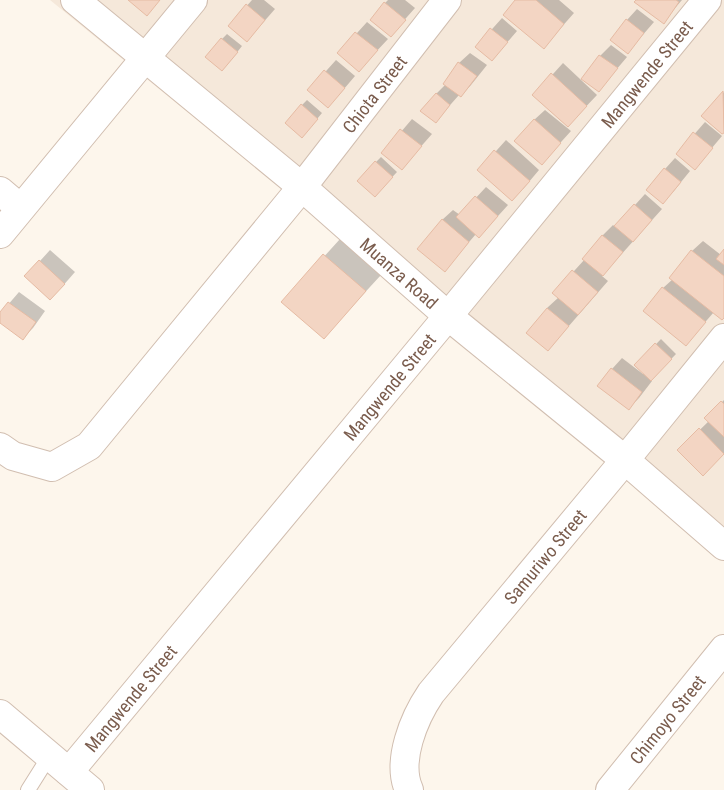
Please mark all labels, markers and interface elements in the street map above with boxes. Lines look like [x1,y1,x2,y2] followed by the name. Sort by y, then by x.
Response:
[596,16,697,132] street label: Mangwende Street
[338,51,411,137] street label: Chiota Street
[356,233,442,313] street label: Muanza Road
[339,329,440,444] street label: Mangwende Street
[499,505,590,608] street label: Samuriwo Street
[80,641,181,756] street label: Mangwende Street
[625,671,709,768] street label: Chimoyo Street

